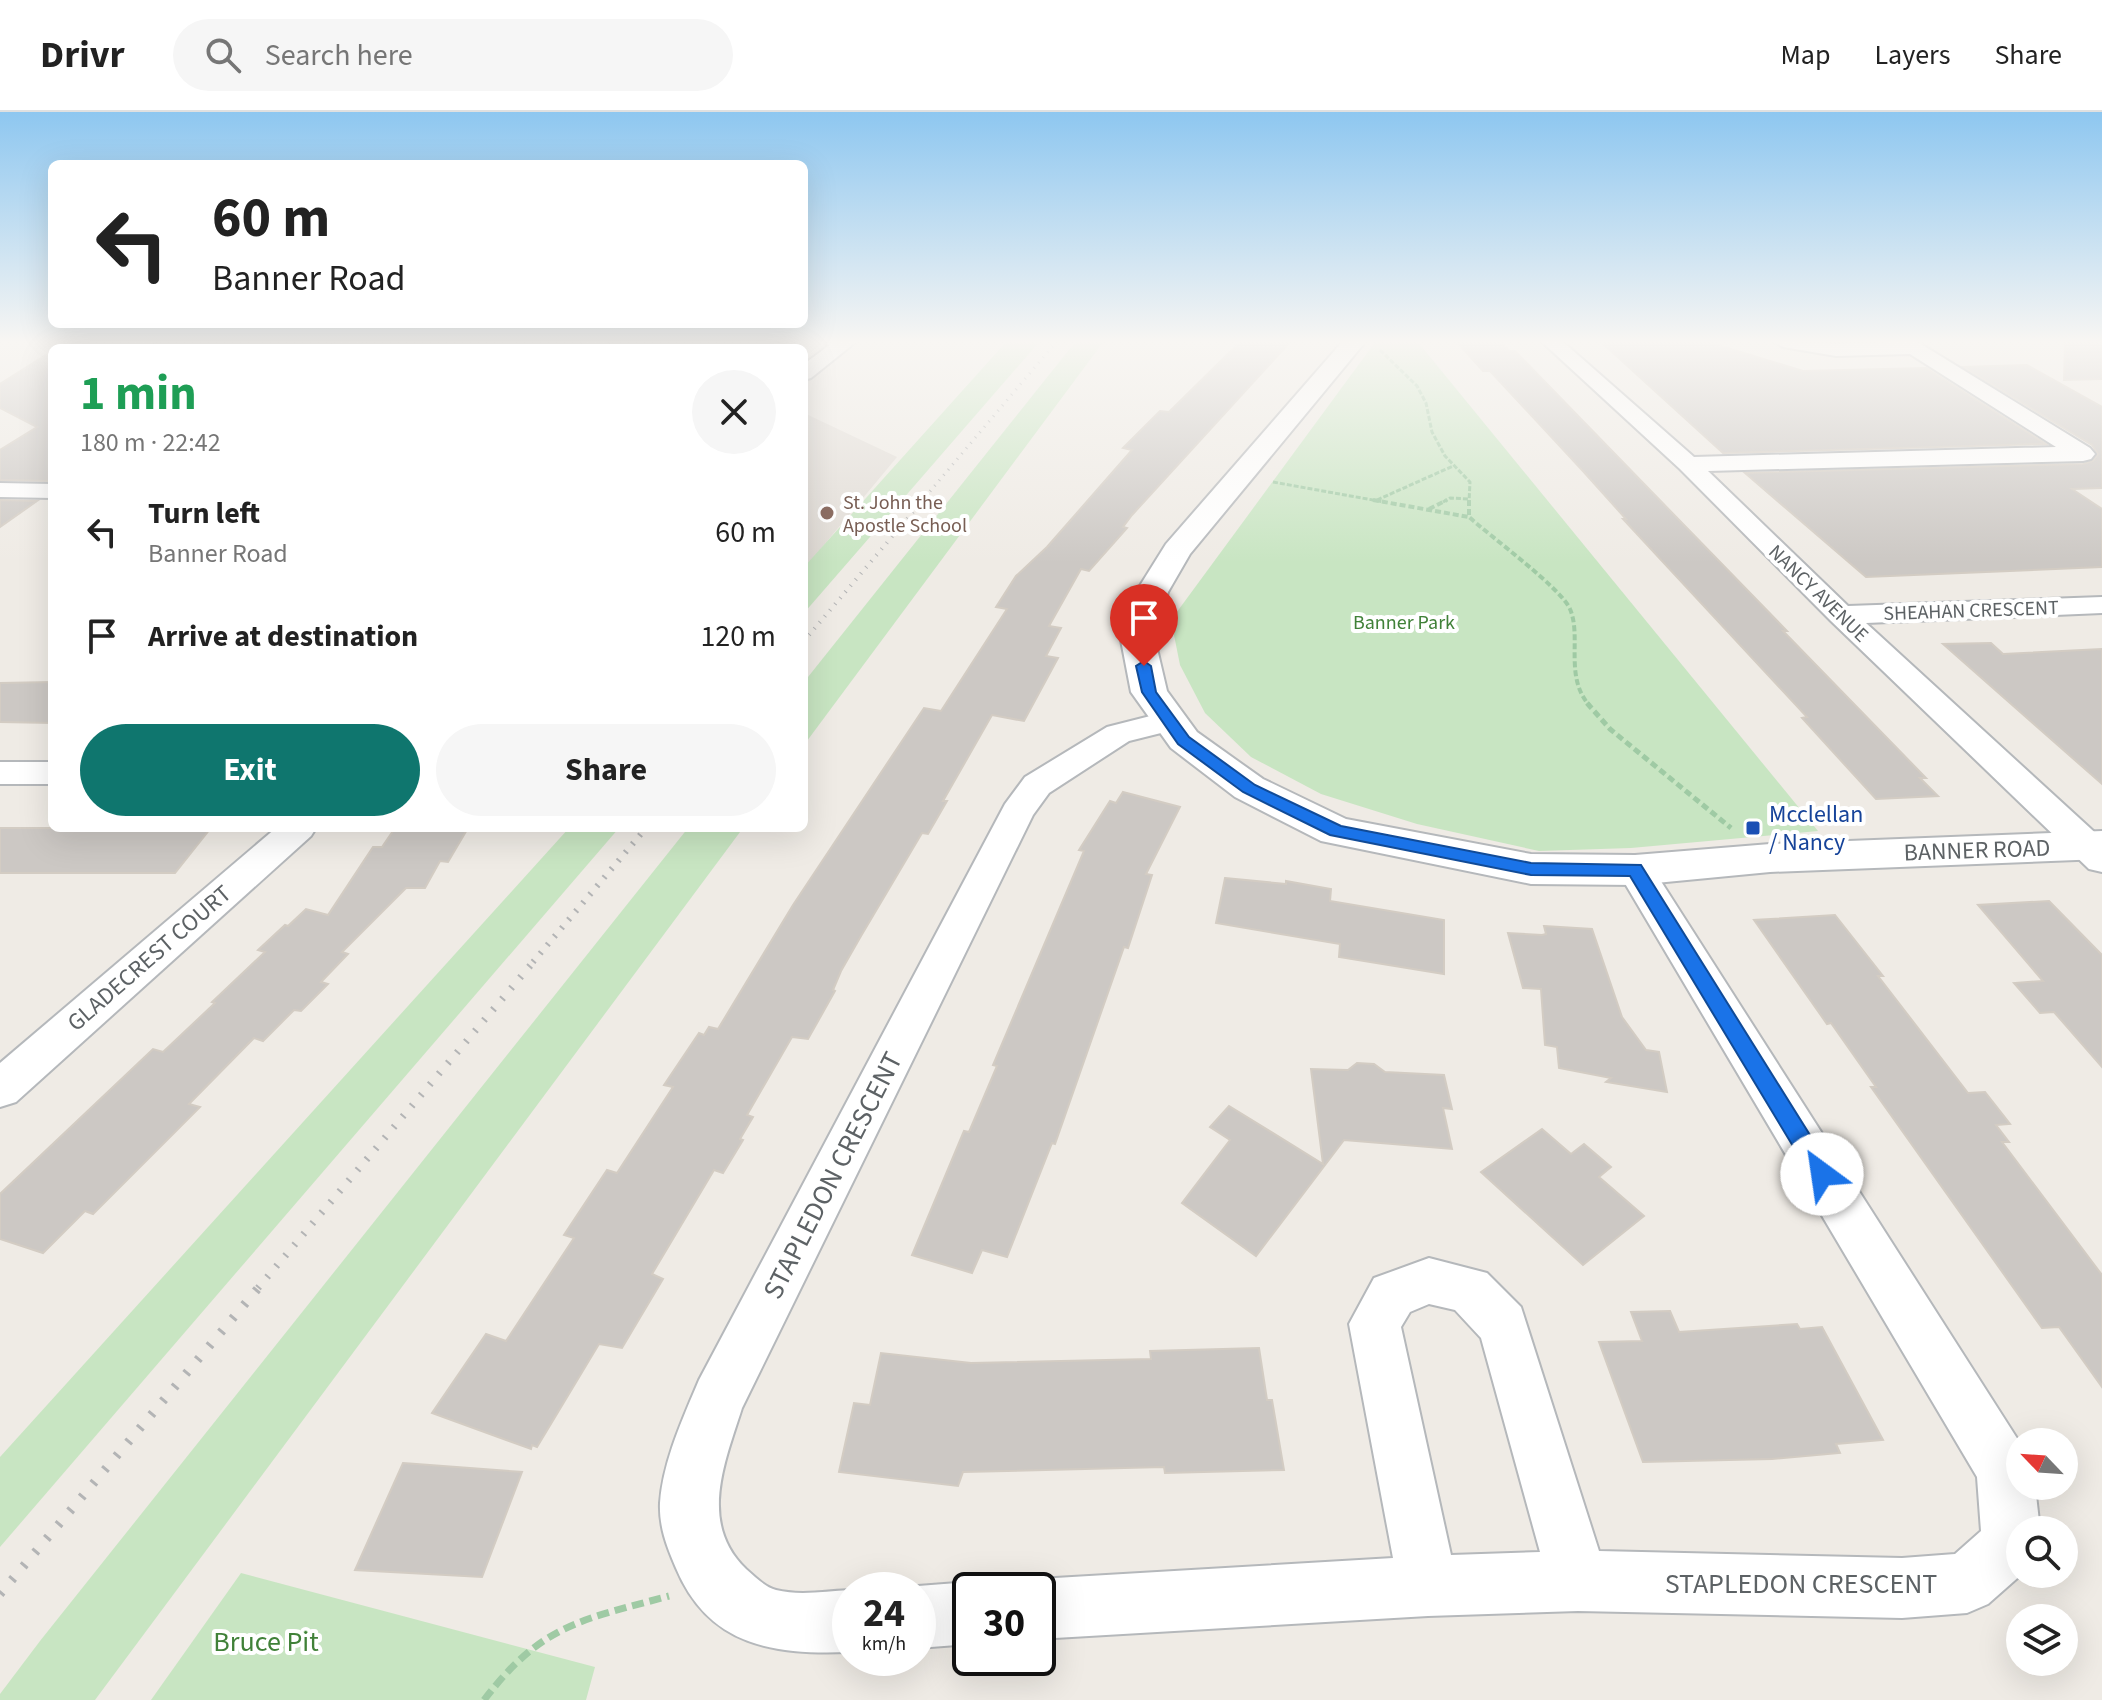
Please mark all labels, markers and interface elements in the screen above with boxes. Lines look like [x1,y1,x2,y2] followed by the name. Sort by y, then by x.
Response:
[173,19,733,91] search box
[40,28,125,82] text: Drivr
[201,33,245,77] icon: search
[265,34,413,77] text: Search here
[1780,35,1830,75] text: Map
[1874,35,1950,75] text: Layers
[1994,35,2062,75] text: Share
[212,179,330,258] text: 60 m
[80,192,184,296] icon: left
[212,253,406,304] text: Banner Road
[80,360,197,428] text: 1 min
[692,370,776,454] button: close
[80,424,221,461] text: 180 m · 22:42
[843,489,967,540] place label: St. John the Apostle School
[148,492,260,535] text: Turn left
[818,504,836,522] marker: St. John the Apostle School
[80,510,124,554] icon: left
[715,511,776,554] text: 60 m
[148,535,288,572] text: Banner Road
[1762,539,1875,649] street label: NANCY AVENUE
[1110,584,1178,666] pin
[1883,594,2060,628] street label: SHEAHAN CRESCENT
[1122,596,1166,640] icon: arrive
[1353,609,1455,637] park label: Banner Park
[80,614,124,658] icon: arrive
[148,615,418,658] text: Arrive at destination
[700,615,776,658] text: 120 m
[80,724,420,816] button: Exit
[436,724,776,816] button: Share
[1769,797,1863,860] place label: Mcclellan / Nancy
[1744,819,1762,837] marker: Mcclellan / Nancy
[1903,830,2051,871] street label: BANNER ROAD
[60,877,239,1040] street label: GLADECREST COURT
[753,1045,913,1306] street label: STAPLEDON CRESCENT
[1780,1132,1864,1216] position arrow
[2006,1428,2078,1500] north arrow
[2006,1428,2078,1676] map controls
[2006,1516,2078,1588] button: search
[1665,1564,1937,1604] street label: STAPLEDON CRESCENT
[952,1572,1056,1676] speed limit sign: 30
[863,1585,905,1642] text: 24
[2006,1604,2078,1676] button: layers
[213,1622,319,1662] park label: Bruce Pit
[862,1630,906,1658] text: km/h

